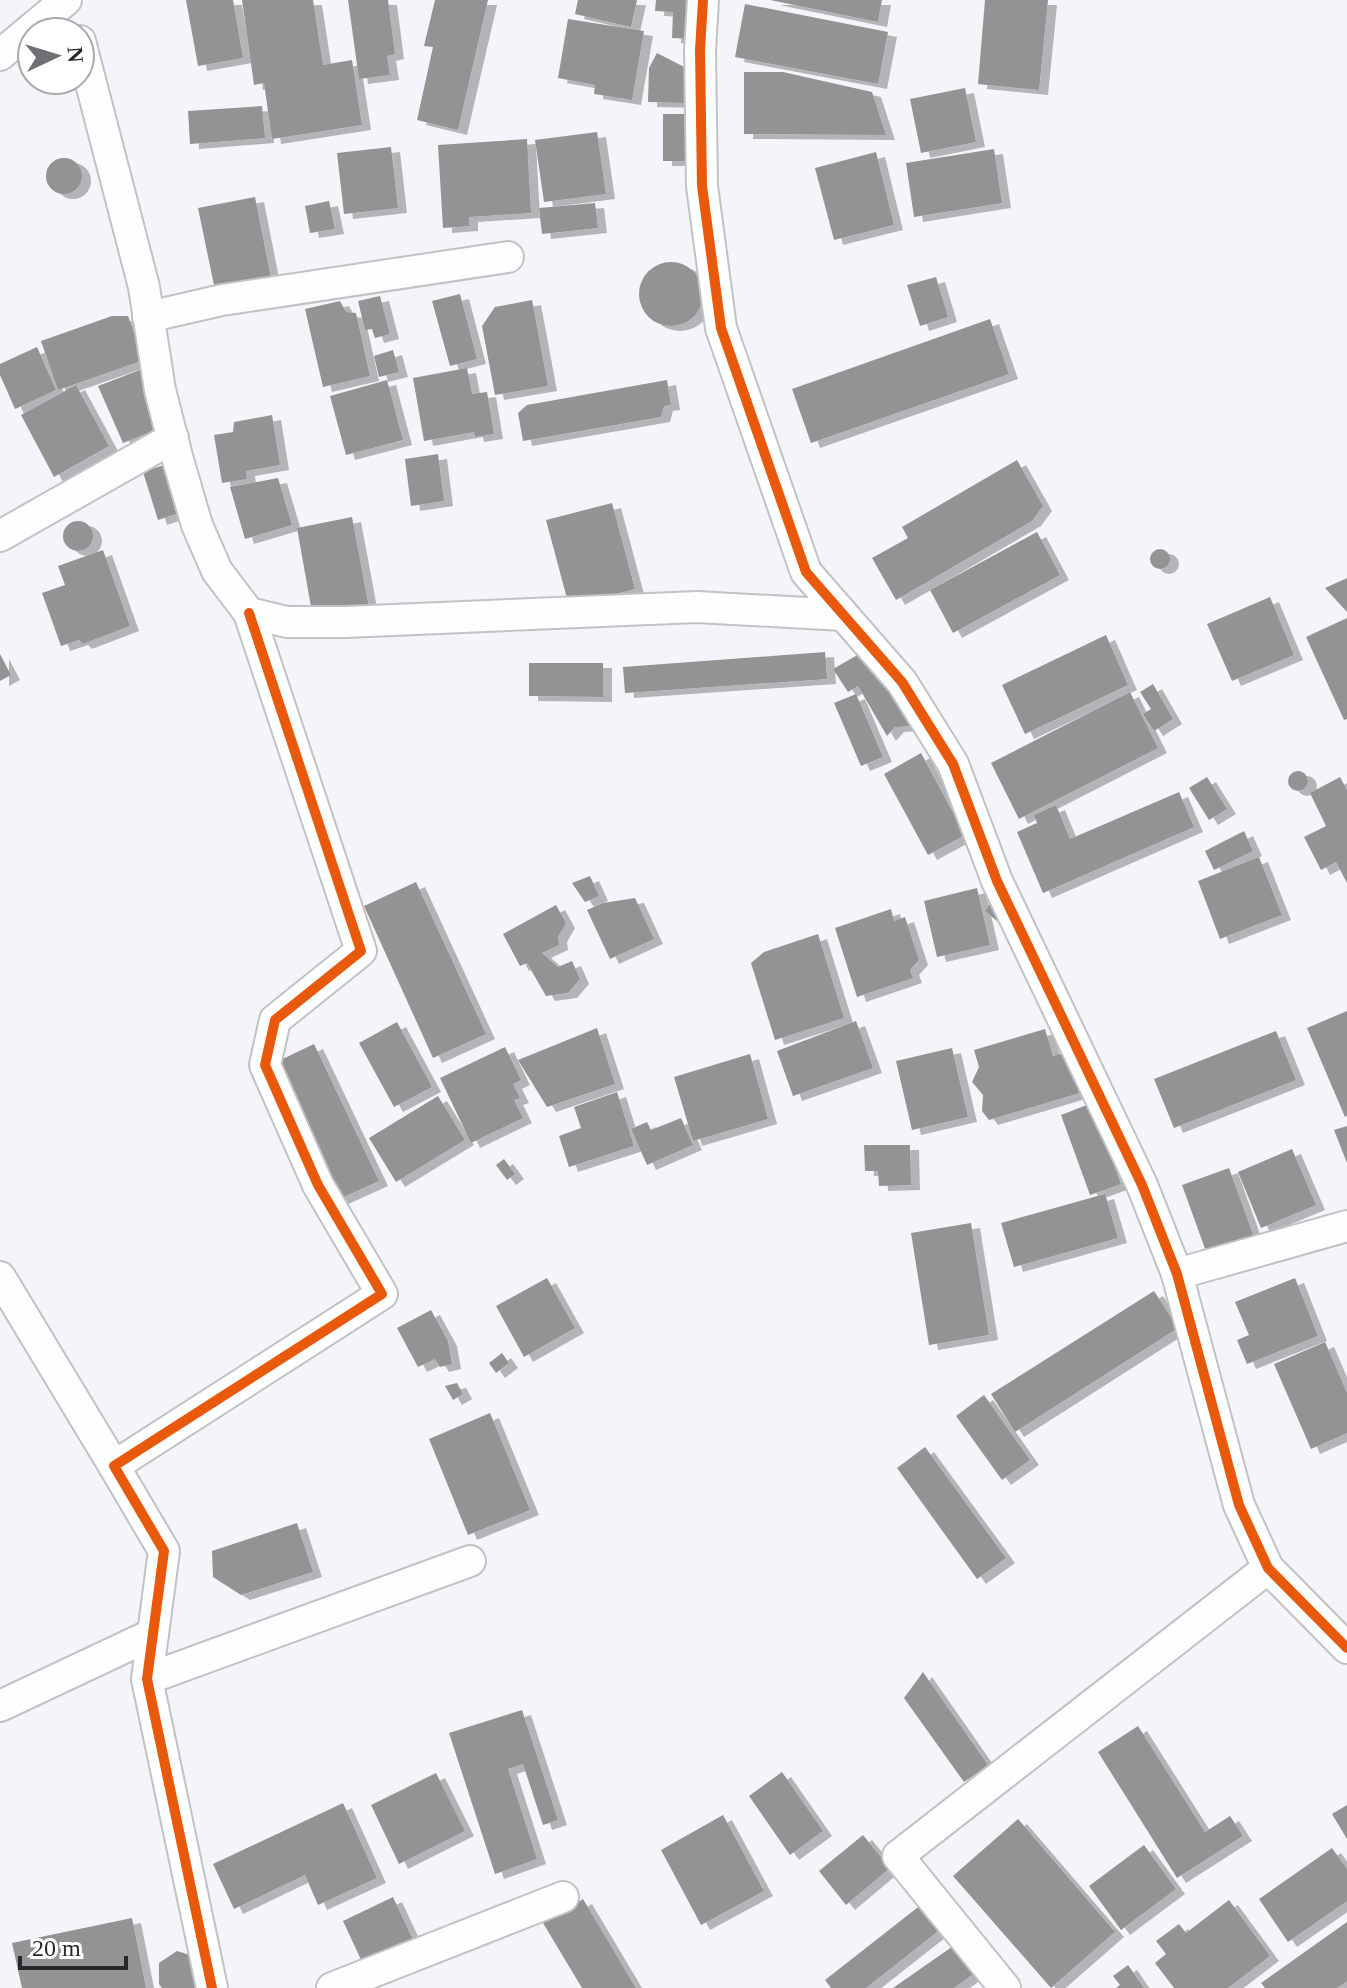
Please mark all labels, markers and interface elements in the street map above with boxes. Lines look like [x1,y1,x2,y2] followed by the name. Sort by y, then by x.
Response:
[16,16,96,96] north arrow
[62,46,88,64] text: N
[20,1920,126,1970] scale bar
[32,1935,81,1961] text: 20 m

